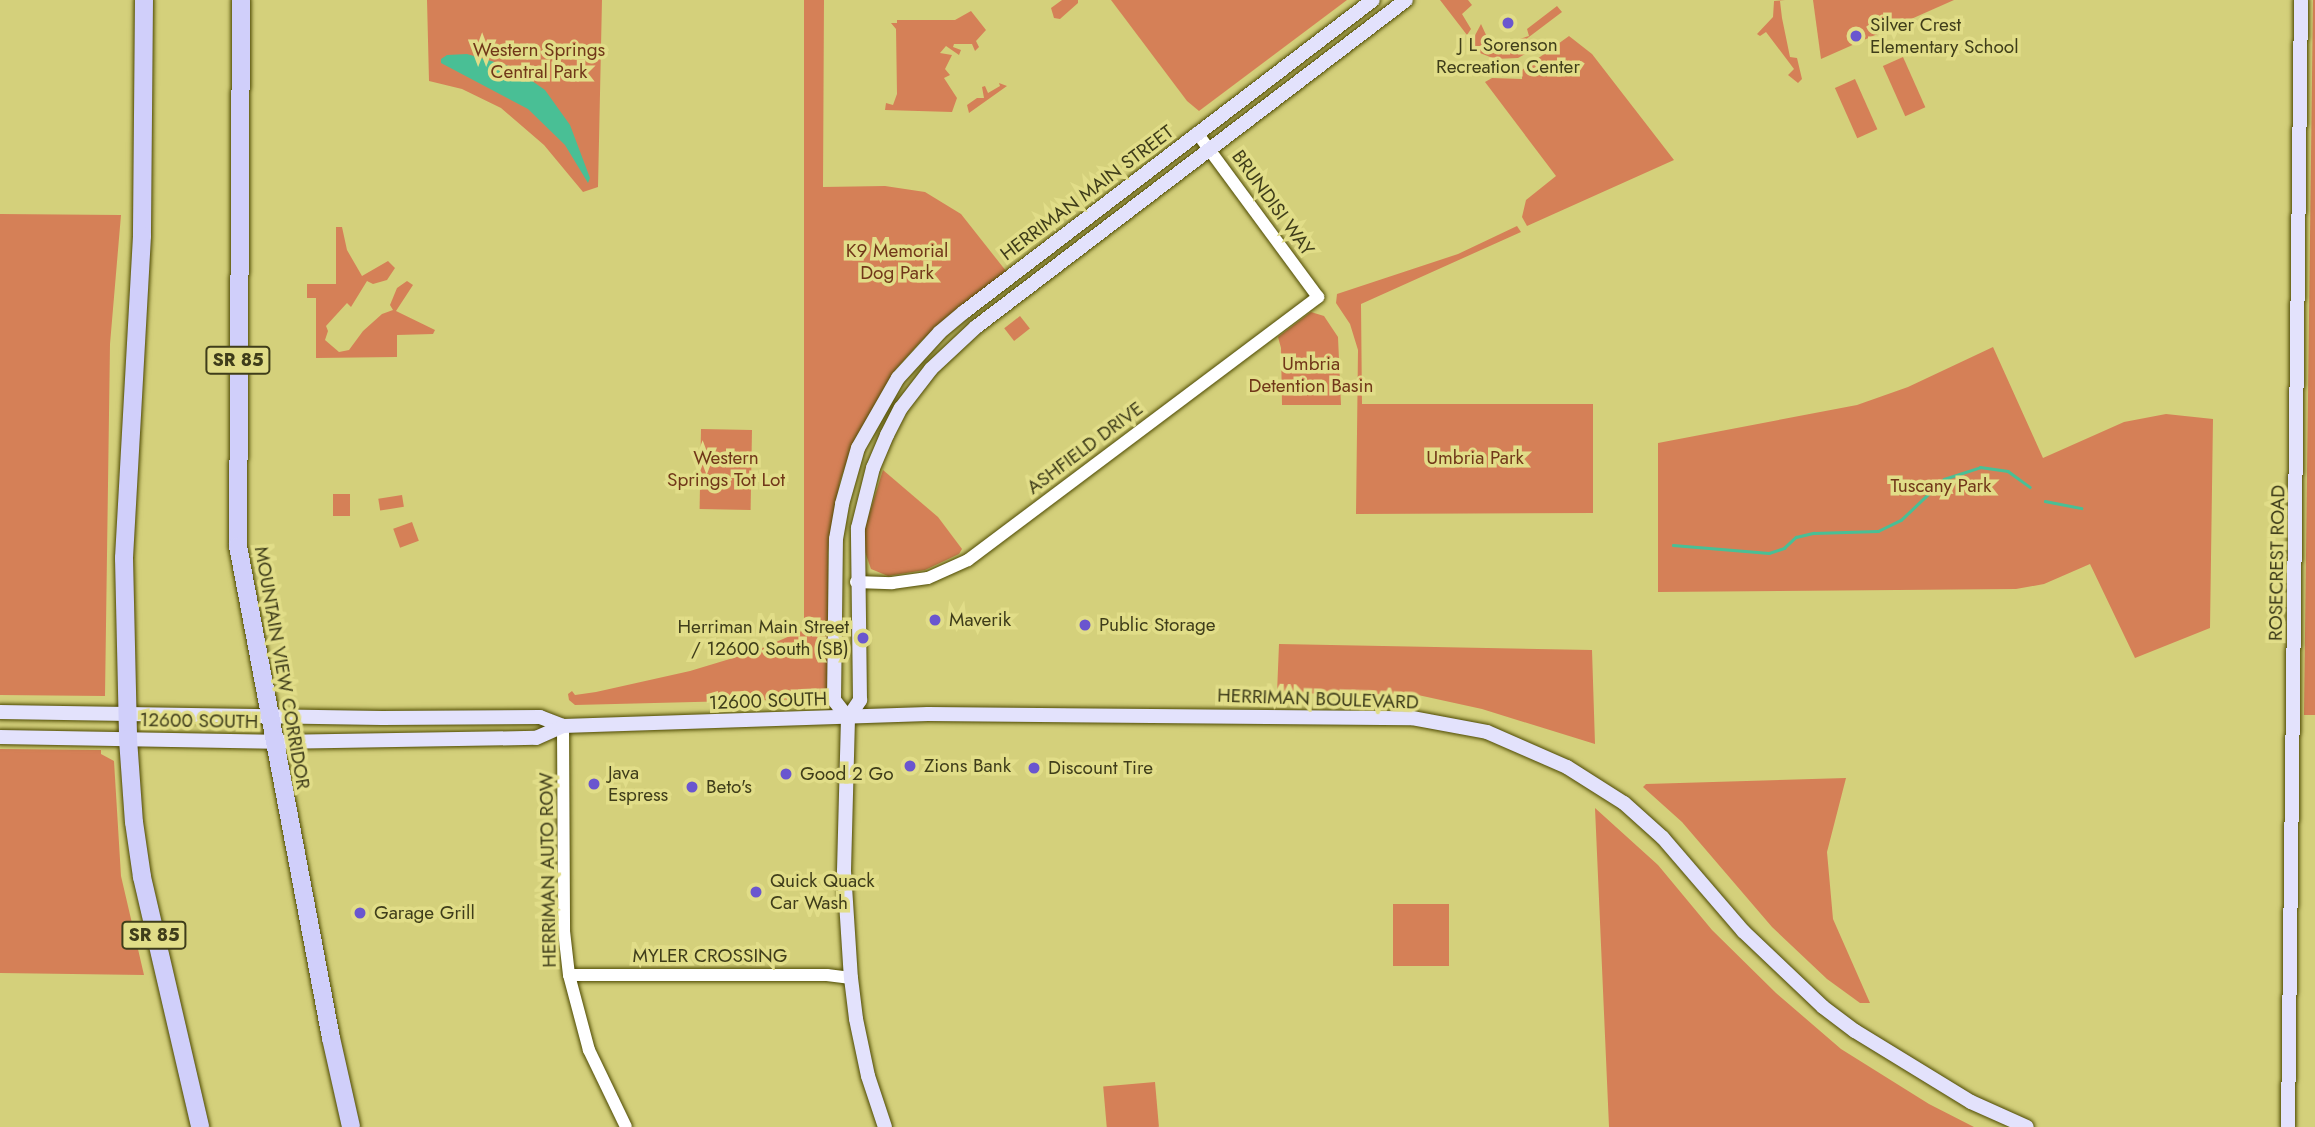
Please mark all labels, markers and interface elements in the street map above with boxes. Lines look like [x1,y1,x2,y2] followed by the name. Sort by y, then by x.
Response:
[1870,14,2019,58] place label: Silver Crest Elementary School
[1500,15,1516,31] marker: J L Sorenson Recreation Center
[1848,28,1864,44] marker: Silver Crest Elementary School
[1436,34,1580,78] place label: J L Sorenson Recreation Center
[473,39,605,83] park label: Western Springs Central Park
[996,120,1178,266] street label: HERRIMAN MAIN STREET
[1227,146,1319,260] street label: BRUNDISI WAY
[846,240,948,284] park label: K9 Memorial Dog Park
[205,346,271,374] road number: SR 85
[1249,353,1373,397] park label: Umbria Detention Basin
[1022,397,1148,499] street label: ASHFIELD DRIVE
[667,447,785,491] park label: Western Springs Tot Lot
[1426,447,1524,469] park label: Umbria Park
[1891,475,1991,497] park label: Tuscany Park
[2264,485,2290,641] street label: ROSECREST ROAD
[249,545,315,791] street label: MOUNTAIN VIEW CORRIDOR
[949,609,1011,631] place label: Maverik
[927,612,943,628] marker: Maverik
[1099,614,1216,636] place label: Public Storage
[678,616,849,660] place label: Herriman Main Street / 12600 South (SB)
[1077,617,1093,633] marker: Public Storage
[855,630,871,646] marker: Herriman Main Street / 12600 South (SB)
[1217,684,1419,714] street label: HERRIMAN BOULEVARD
[708,688,828,714] street label: 12600 SOUTH
[140,709,258,733] street label: 12600 SOUTH
[924,755,1011,777] place label: Zions Bank
[1048,757,1153,779] place label: Discount Tire
[902,758,918,774] marker: Zions Bank
[1026,760,1042,776] marker: Discount Tire
[608,762,668,806] place label: Java Espress
[800,763,894,785] place label: Good 2 Go
[778,766,794,782] marker: Good 2 Go
[535,772,561,968] street label: HERRIMAN AUTO ROW
[586,776,602,792] marker: Java Espress
[706,776,752,798] place label: Beto's
[684,779,700,795] marker: Beto's
[770,870,875,914] place label: Quick Quack Car Wash
[748,884,764,900] marker: Quick Quack Car Wash
[374,902,475,924] place label: Garage Grill
[352,905,368,921] marker: Garage Grill
[121,920,187,950] road number: SR 85
[633,945,787,967] street label: MYLER CROSSING

